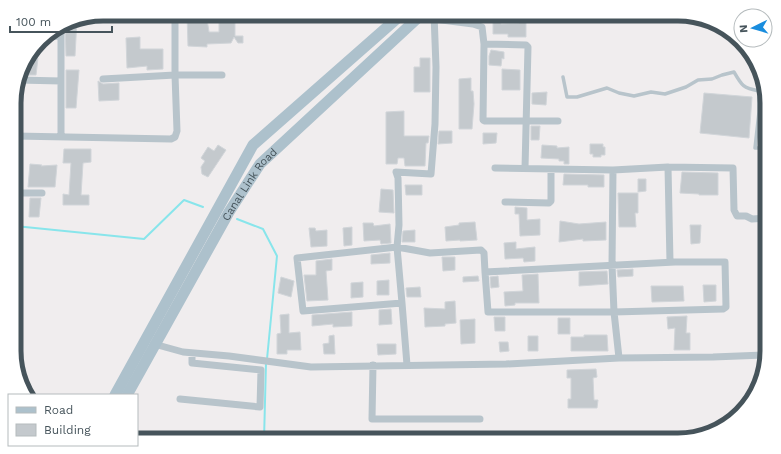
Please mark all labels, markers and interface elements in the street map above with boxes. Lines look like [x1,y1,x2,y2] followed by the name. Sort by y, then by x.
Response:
[10,8,112,34] scale bar
[733,8,773,48] north arrow
[16,15,51,29] text: 100 m
[737,24,750,33] text: N
[219,145,280,223] street label: Canal Link Road
[8,394,138,446] legend
[44,403,73,417] text: Road
[44,423,91,437] text: Building

